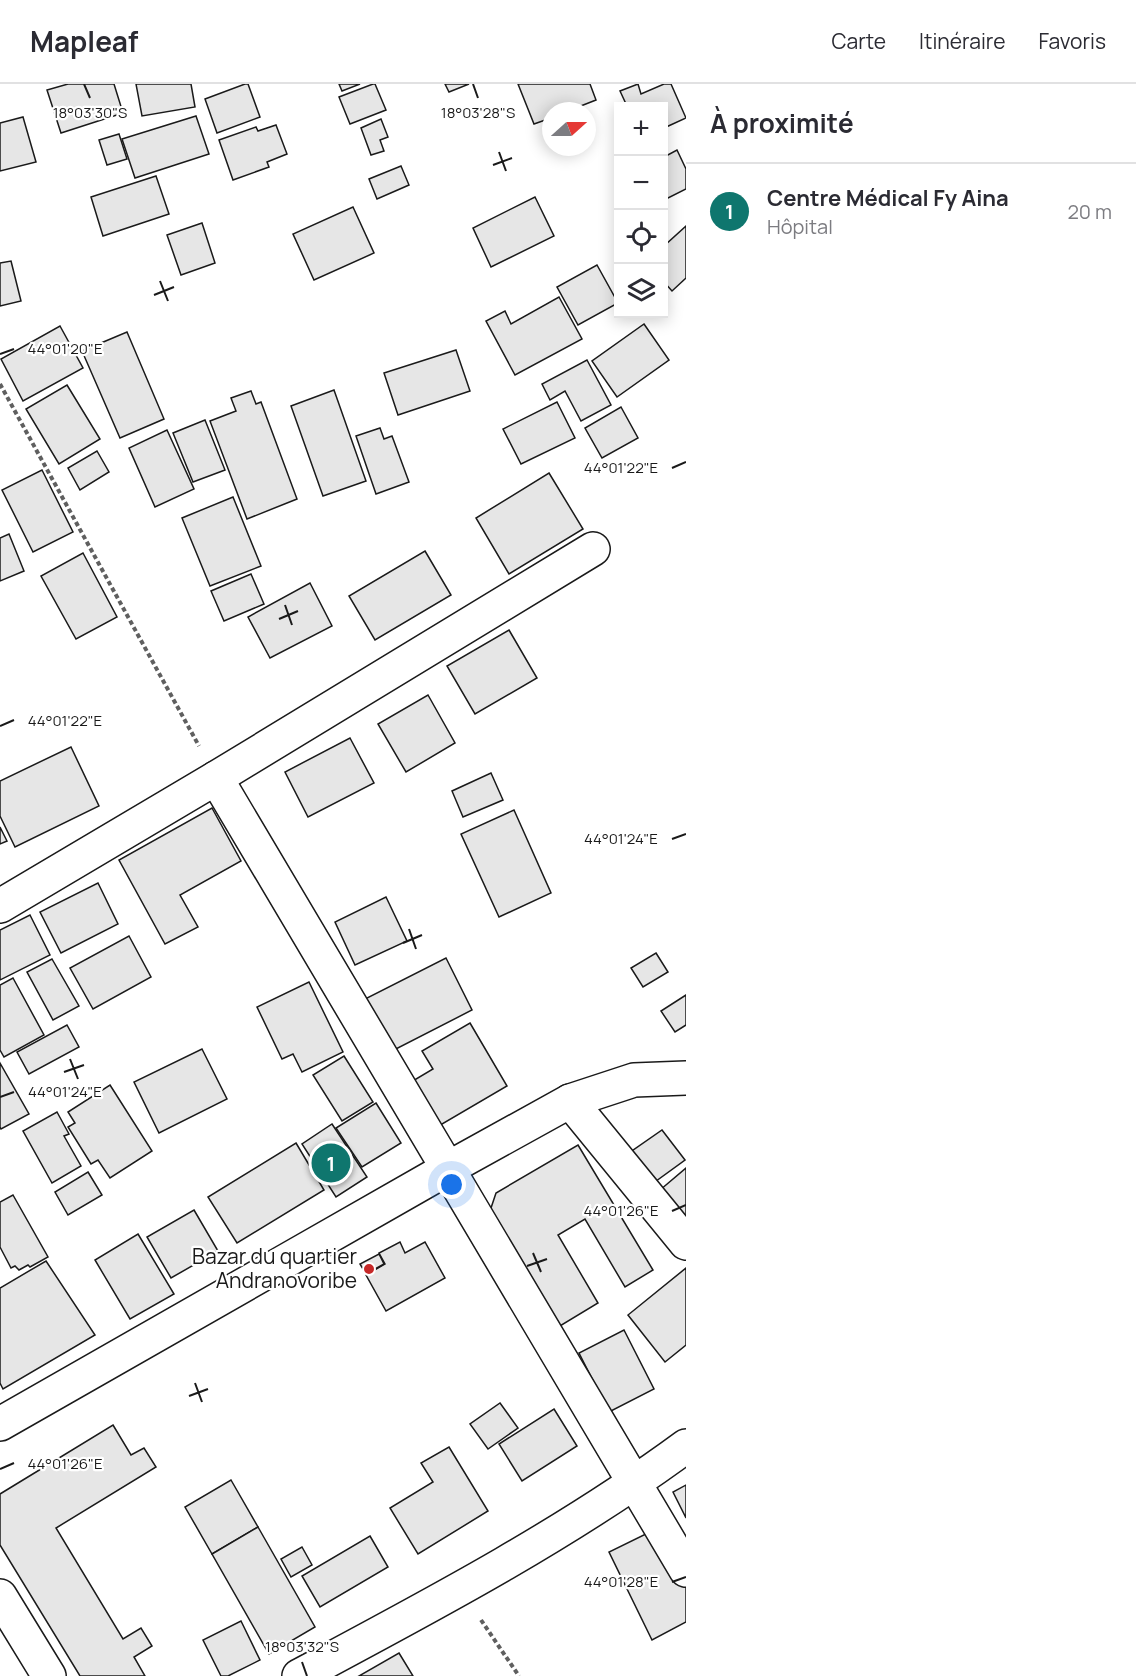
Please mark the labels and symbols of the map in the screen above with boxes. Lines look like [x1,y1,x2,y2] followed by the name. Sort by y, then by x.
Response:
[53,102,127,123] text: 18°03'30"S
[441,102,515,123] text: 18°03'28"S
[542,102,596,156] north arrow
[28,338,102,359] text: 44°01'20"E
[584,457,658,478] text: 44°01'22"E
[28,710,102,731] text: 44°01'22"E
[584,828,658,849] text: 44°01'24"E
[28,1081,102,1102] text: 44°01'24"E
[312,1140,350,1186] pin: 1
[437,1170,466,1199] your location
[583,1200,659,1221] text: 44°01'26"E
[192,1242,357,1294] place label: Bazar du quartier Andranovoribe
[362,1262,376,1276] marker: Bazar du quartier Andranovoribe
[27,1453,103,1474] text: 44°01'26"E
[584,1571,658,1592] text: 44°01'28"E
[265,1636,339,1657] text: 18°03'32"S

